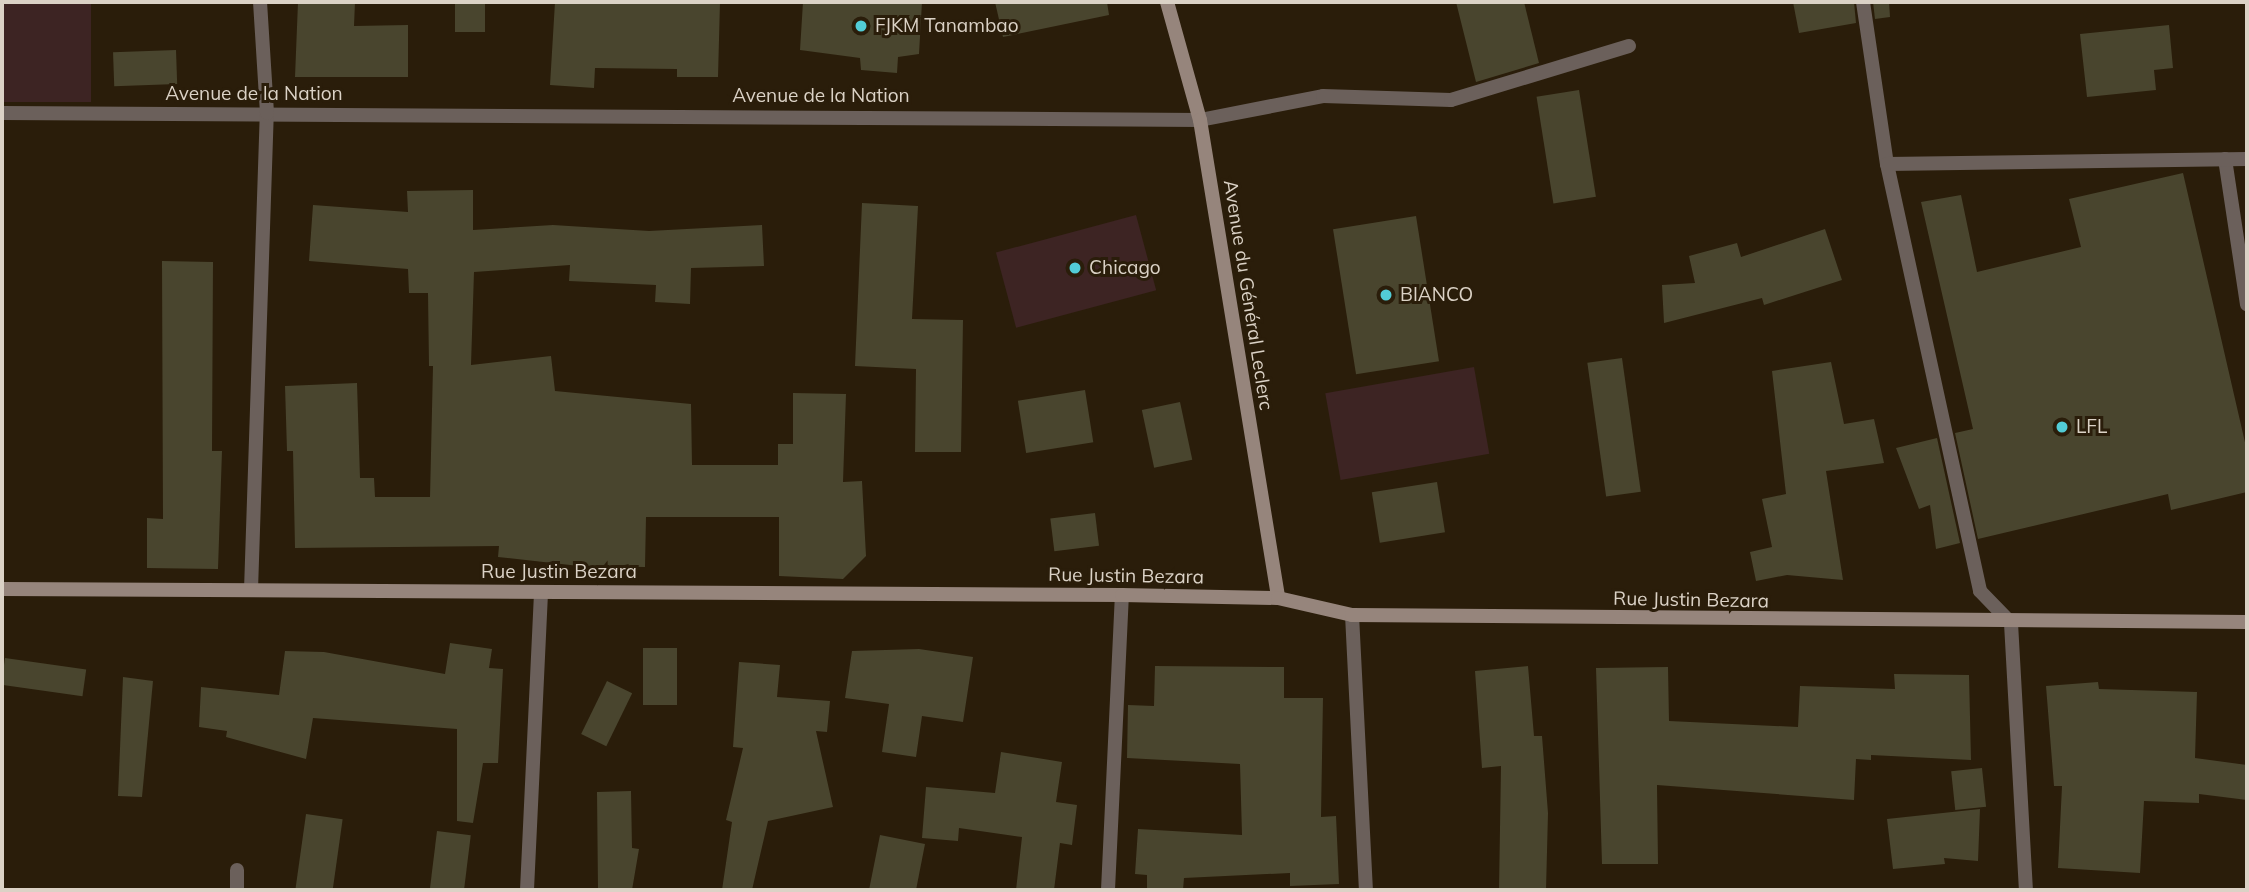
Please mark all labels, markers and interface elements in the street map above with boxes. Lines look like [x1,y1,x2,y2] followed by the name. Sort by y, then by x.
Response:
[875,15,1019,37] place label: FJKM Tanambao
[853,18,869,34] marker: FJKM Tanambao
[165,83,343,105] street label: Avenue de la Nation
[732,85,910,107] street label: Avenue de la Nation
[1219,178,1277,412] street label: Avenue du Général Leclerc
[1089,257,1161,279] place label: Chicago
[1067,260,1083,276] marker: Chicago
[1400,284,1473,306] place label: BIANCO
[1378,287,1394,303] marker: BIANCO
[2076,416,2107,438] place label: LFL
[2054,419,2070,435] marker: LFL
[481,561,637,583] street label: Rue Justin Bezara
[1048,563,1204,589] street label: Rue Justin Bezara
[1613,587,1769,613] street label: Rue Justin Bezara

